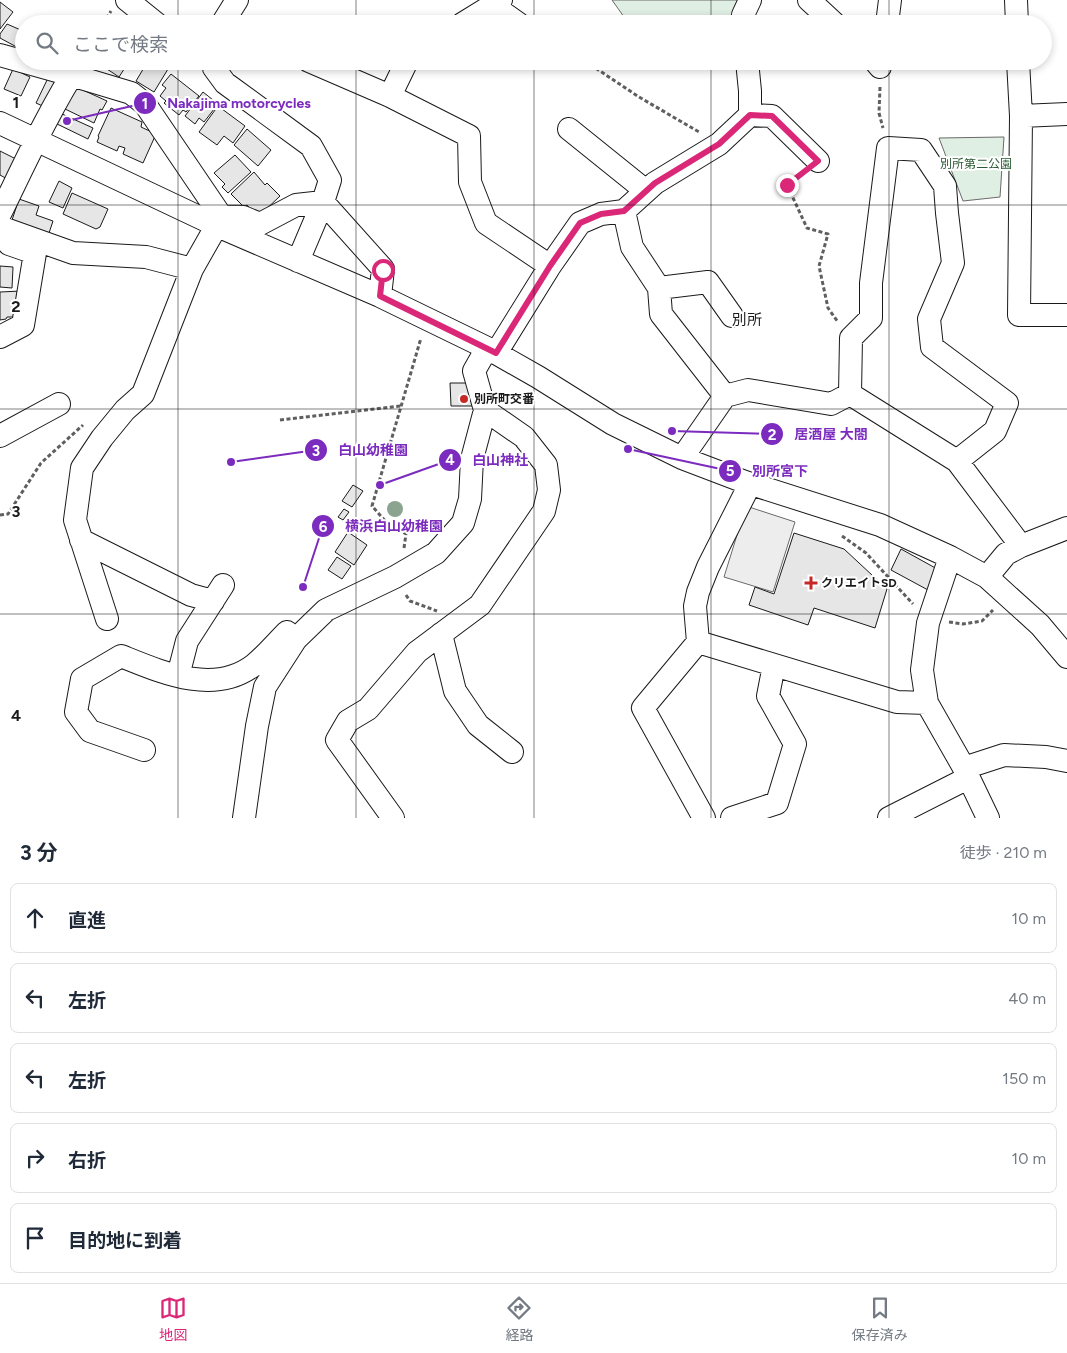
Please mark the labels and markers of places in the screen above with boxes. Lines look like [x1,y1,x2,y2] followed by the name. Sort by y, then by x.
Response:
[132,89,321,118] callout: Nakajima motorcycles
[474,392,535,406] place label: 別所町交番
[458,393,470,405] marker: 別所町交番
[759,420,878,449] callout: 居酒屋 大閤
[303,436,418,465] callout: 白山幼稚園
[437,446,538,475] callout: 白山神社
[717,456,818,485] callout: 別所宮下
[310,512,453,541] callout: 横浜白山幼稚園
[821,576,897,590] place label: クリエイトSD
[805,577,817,589] marker: クリエイトSD

